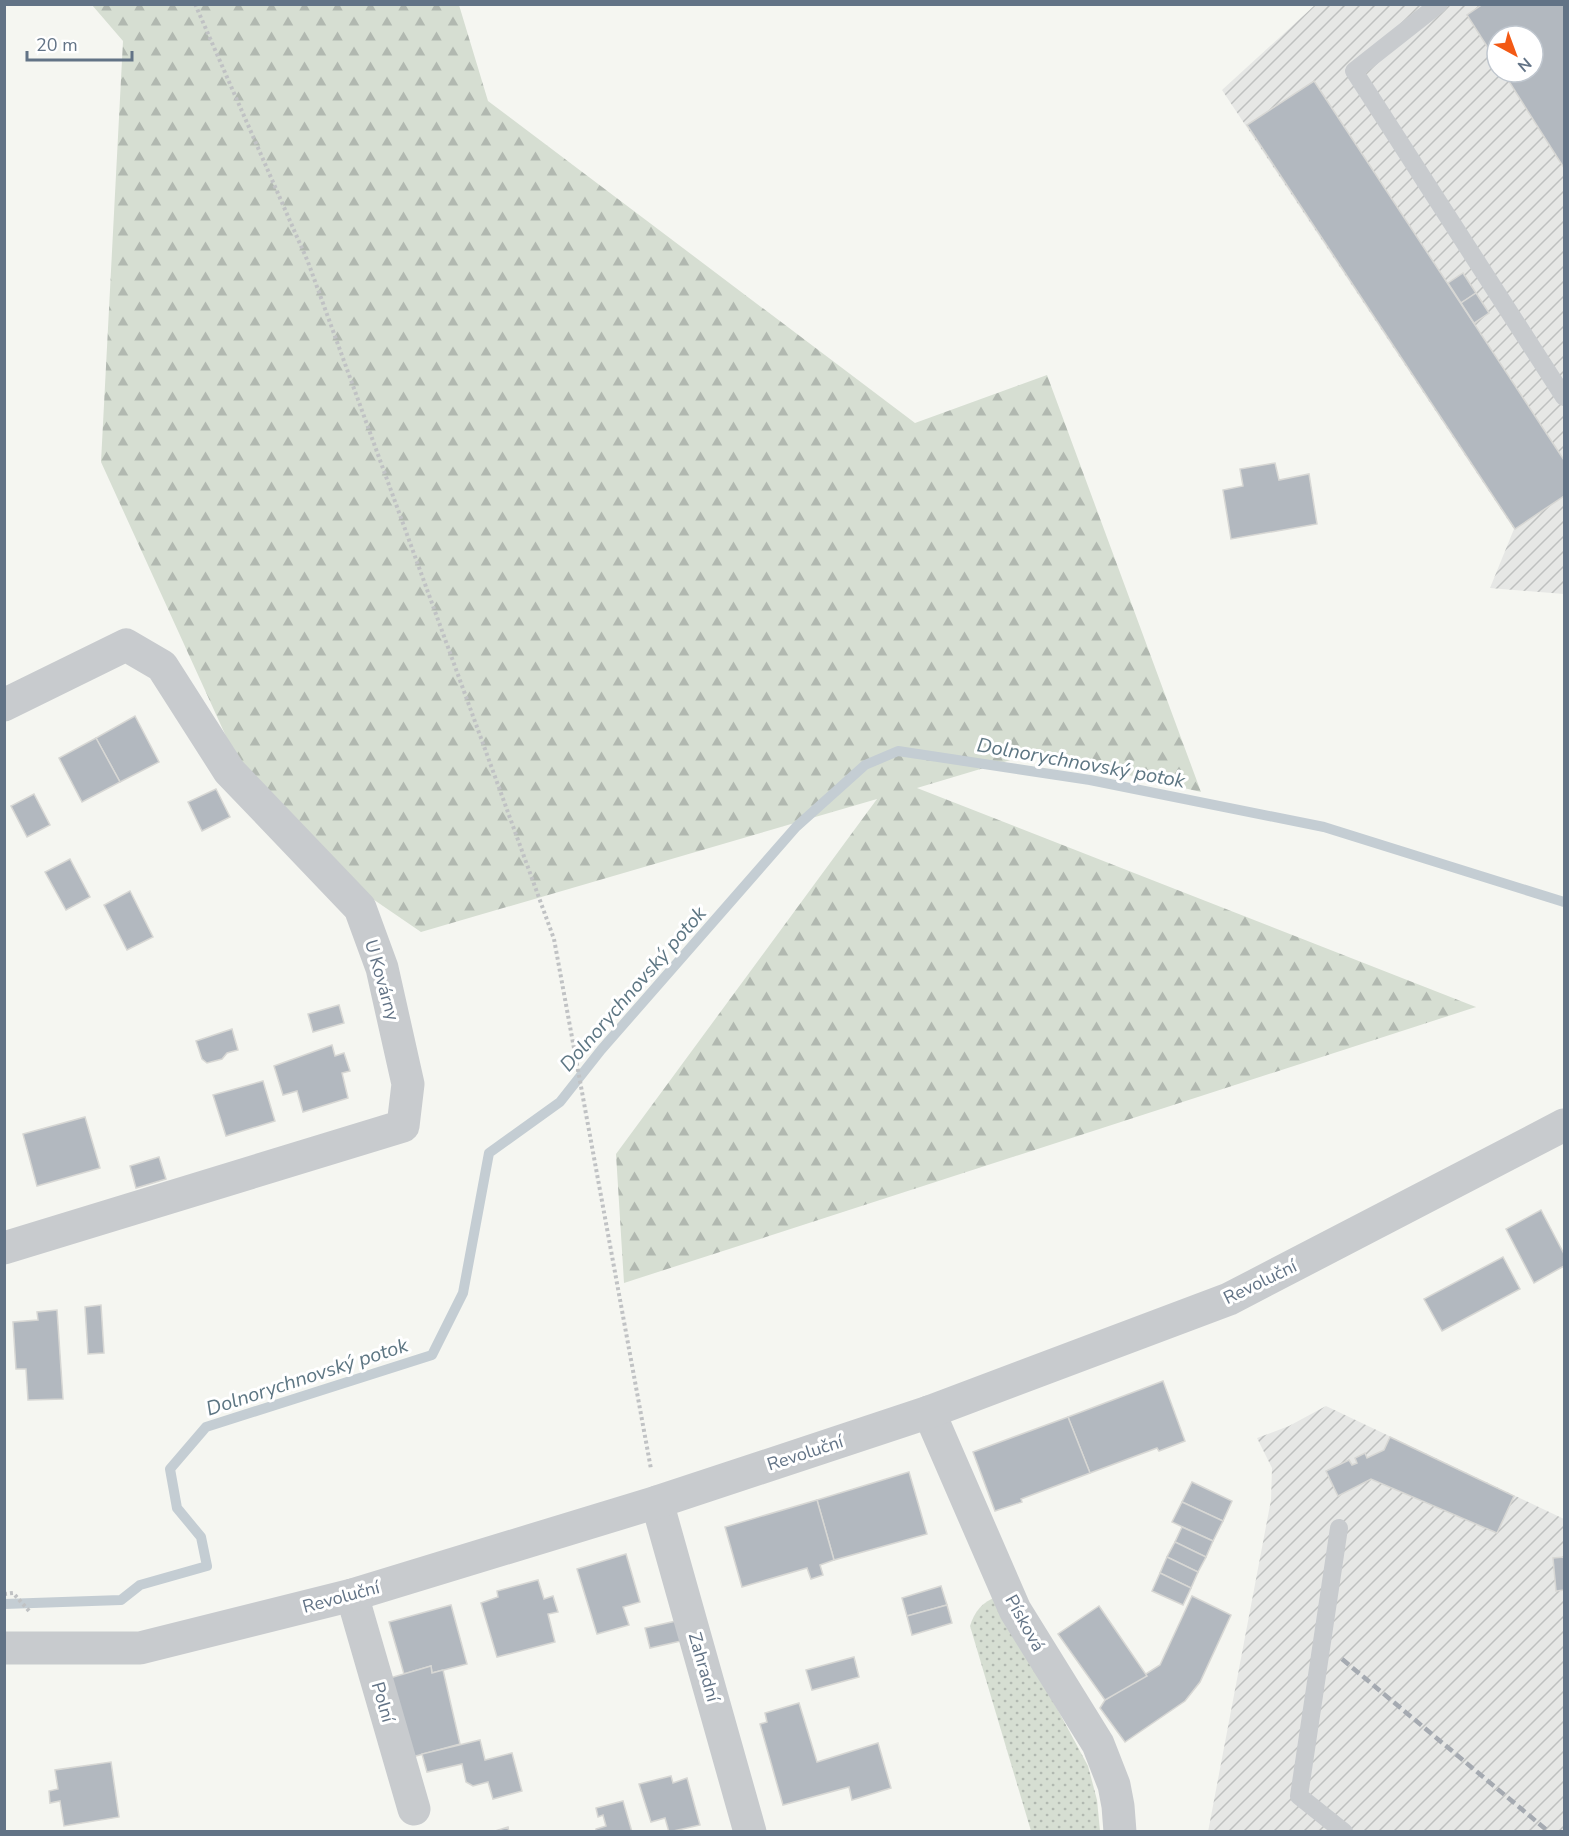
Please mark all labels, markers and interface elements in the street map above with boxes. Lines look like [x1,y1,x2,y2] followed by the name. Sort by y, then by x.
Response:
[27,24,132,62] scale bar
[1485,24,1545,84] north arrow
[36,33,78,57] text: 20 m
[1512,52,1536,77] text: N
[975,731,1188,795] water label: Dolnorychnovský potok
[554,900,713,1077] water label: Dolnorychnovský potok
[359,937,405,1024] street label: U Kovárny
[1219,1254,1301,1310] street label: Revoluční
[203,1331,412,1422] water label: Dolnorychnovský potok
[764,1429,847,1477] street label: Revoluční
[300,1575,383,1619] street label: Revoluční
[1000,1590,1050,1656] street label: Písková
[683,1630,726,1705] street label: Zahradní
[366,1679,400,1726] street label: Polní

